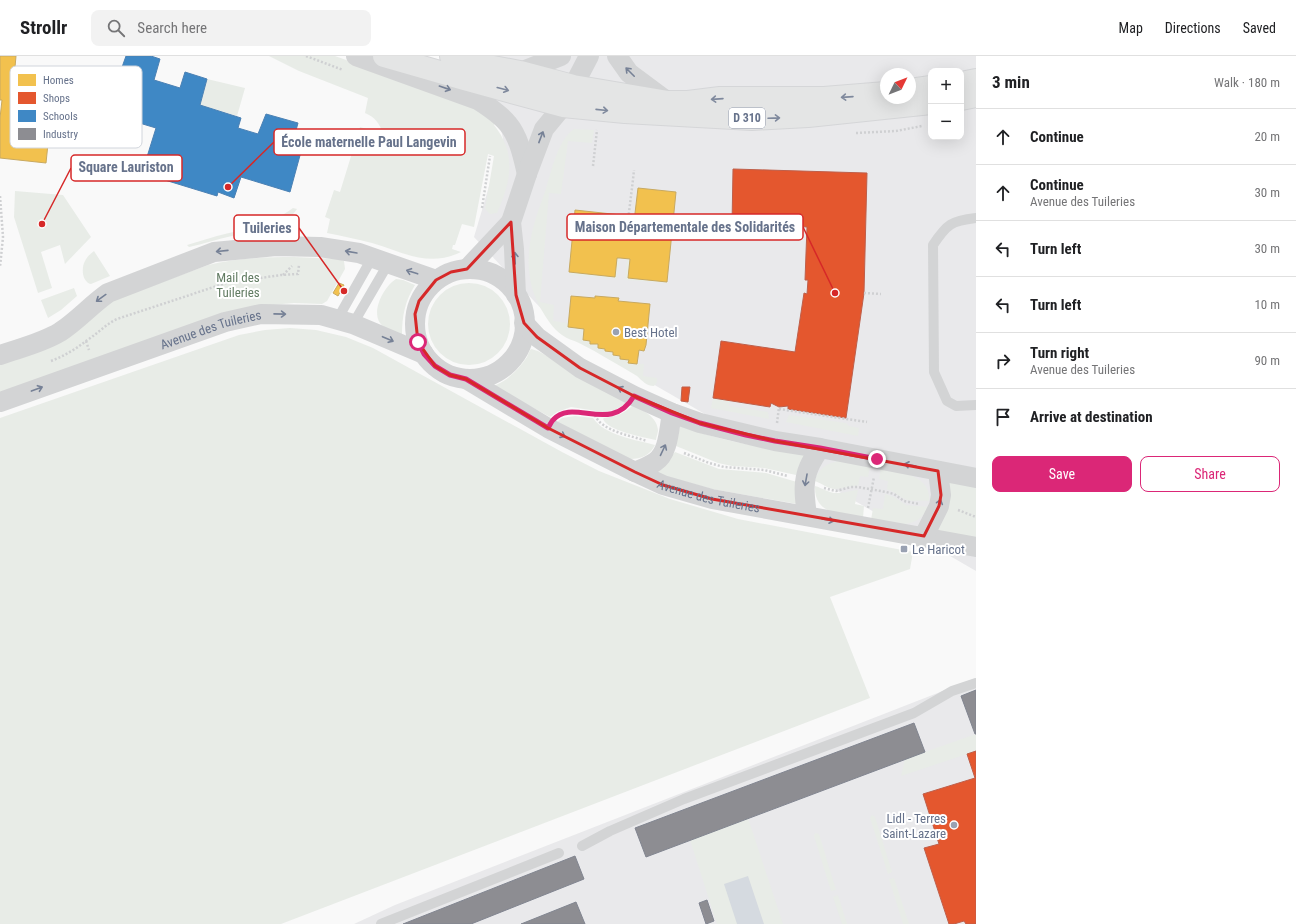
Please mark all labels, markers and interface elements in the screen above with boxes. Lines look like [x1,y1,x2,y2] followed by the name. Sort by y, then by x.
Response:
[91,10,371,46] search box
[20,16,67,39] text: Strollr
[105,17,127,39] icon: search
[137,19,207,37] text: Search here
[1119,20,1143,36] text: Map
[1165,20,1221,36] text: Directions
[1243,20,1276,36] text: Saved
[10,66,142,148] legend
[625,67,634,77] one-way arrow
[880,68,916,104] north arrow
[928,68,964,140] map controls
[928,68,964,104] button: +
[992,72,1030,92] text: 3 min
[43,74,74,87] text: Homes
[1214,75,1280,90] text: Walk · 180 m
[439,85,452,92] one-way arrow
[496,86,509,94] one-way arrow
[43,92,70,105] text: Shops
[841,93,854,100] one-way arrow
[711,96,724,103] one-way arrow
[928,104,964,140] button: −
[595,106,608,113] one-way arrow
[729,108,765,128] road number: D 310
[43,110,78,123] text: Schools
[767,114,780,121] one-way arrow
[992,126,1014,148] icon: ahead
[43,128,79,141] text: Industry
[1030,128,1084,146] text: Continue
[274,129,465,155] callout: École maternelle Paul Langevin
[1254,129,1280,144] text: 20 m
[538,132,546,144] one-way arrow
[281,133,457,150] text: École maternelle Paul Langevin
[71,155,182,181] callout: Square Lauriston
[78,159,174,175] text: Square Lauriston
[1030,176,1084,194] text: Continue
[992,182,1014,204] icon: ahead
[1254,185,1280,200] text: 30 m
[1030,194,1135,209] text: Avenue des Tuileries
[567,214,803,240] callout: Maison Départementale des Solidarités
[234,215,299,241] callout: Tuileries
[575,219,795,235] text: Maison Départementale des Solidarités
[242,220,292,236] text: Tuileries
[992,238,1014,260] icon: left
[1030,240,1081,258] text: Turn left
[1254,241,1280,256] text: 30 m
[216,247,229,255] one-way arrow
[345,248,358,256] one-way arrow
[511,252,518,265] one-way arrow
[406,268,419,275] one-way arrow
[216,270,260,300] park label: Mail des Tuileries
[95,294,106,302] one-way arrow
[992,294,1014,316] icon: left
[1030,296,1081,314] text: Turn left
[1254,297,1280,312] text: 10 m
[158,307,263,352] street label: Avenue des Tuileries
[273,311,286,318] one-way arrow
[624,325,677,340] place label: Best Hotel
[611,327,621,337] marker: Best Hotel
[409,333,427,351] route start
[382,336,394,343] one-way arrow
[1030,344,1089,362] text: Turn right
[992,350,1014,372] icon: right
[1254,353,1280,368] text: 90 m
[1030,362,1135,377] text: Avenue des Tuileries
[30,385,43,392] one-way arrow
[618,386,630,393] one-way arrow
[992,406,1014,428] icon: arrive
[1030,408,1153,426] text: Arrive at destination
[554,431,566,438] one-way arrow
[660,444,667,456] one-way arrow
[868,450,886,468] route end
[992,456,1132,492] button: Save
[1140,456,1280,492] button: Share
[904,461,917,469] one-way arrow
[801,473,809,486] one-way arrow
[655,476,761,515] street label: Avenue des Tuileries
[936,499,943,512] one-way arrow
[821,516,834,524] one-way arrow
[912,542,965,557] place label: Le Haricot
[899,544,909,554] marker: Le Haricot
[882,811,946,841] place label: Lidl - Terres Saint-Lazare
[949,820,959,830] marker: Lidl - Terres Saint-Lazare

